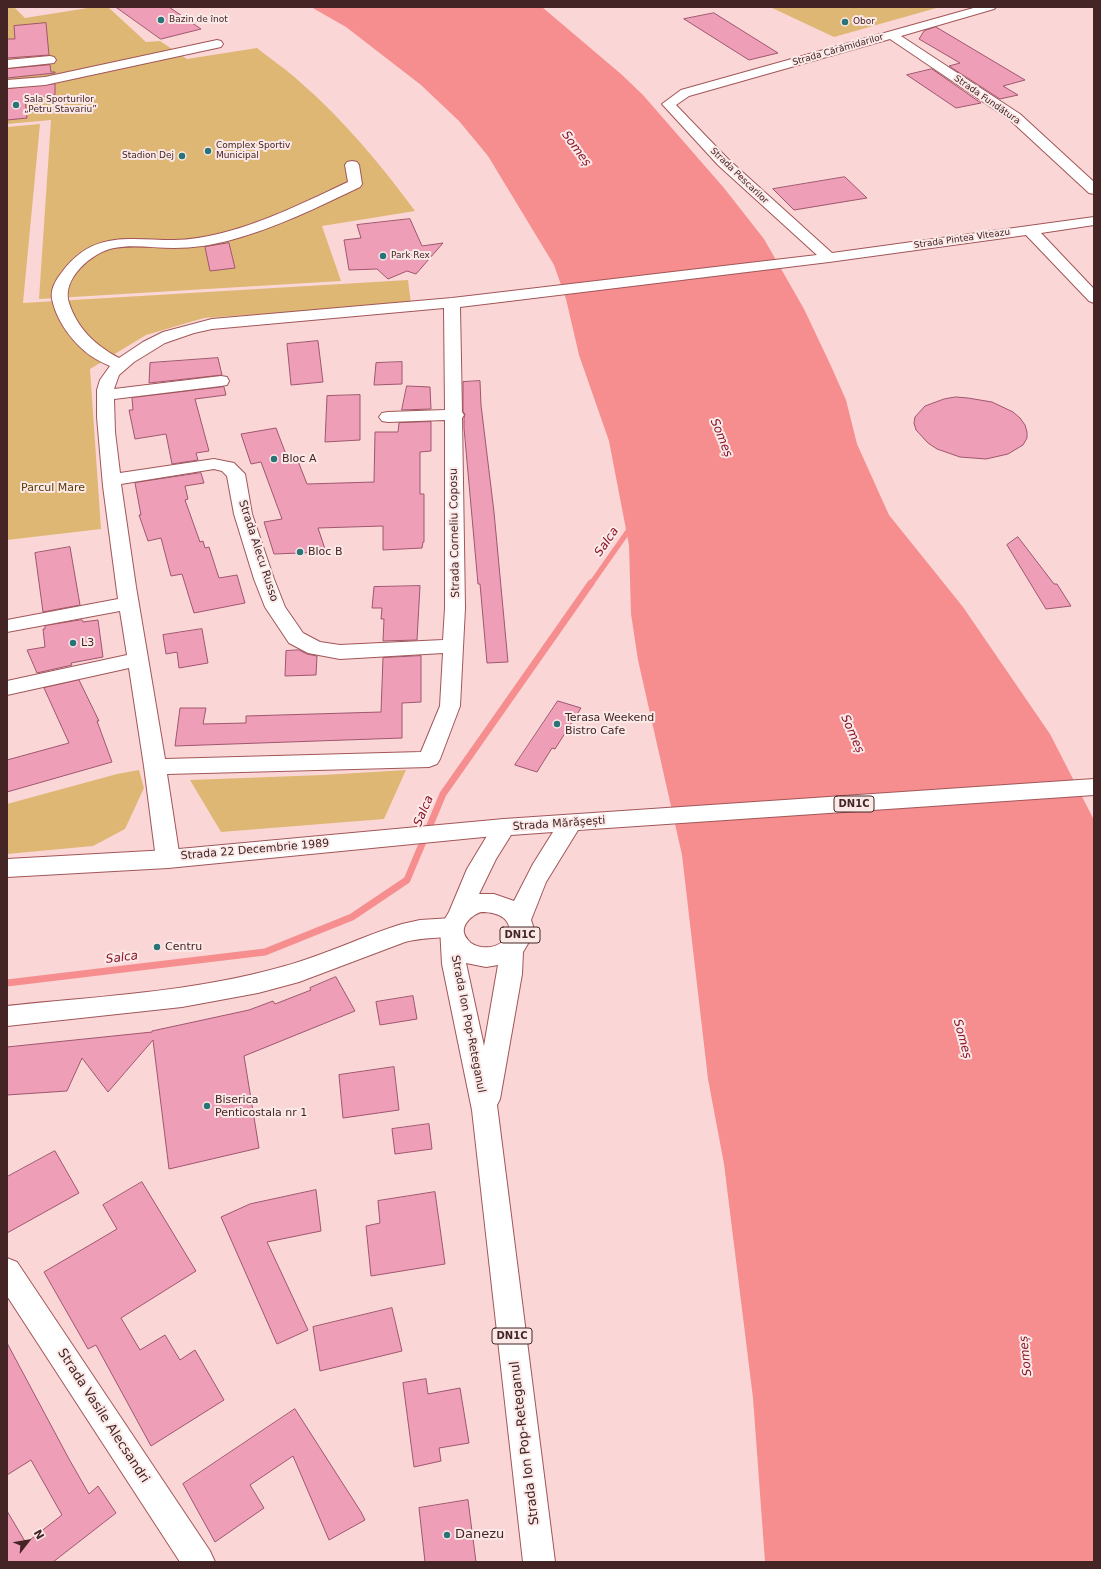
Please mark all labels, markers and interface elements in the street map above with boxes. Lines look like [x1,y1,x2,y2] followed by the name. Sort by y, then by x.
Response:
[156,15,166,25] marker: Bazin de înot
[169,15,228,25] place label: Bazin de înot
[840,17,850,27] marker: Obor
[853,17,875,27] place label: Obor
[791,32,885,68] street label: Strada Cărămidarilor
[952,73,1022,127] street label: Strada Fundătura
[24,95,97,116] place label: Sala Sporturilor „Petru Stavariu”
[11,100,21,110] marker: Sala Sporturilor „Petru Stavariu”
[558,128,594,170] water label: Someș
[216,141,290,162] place label: Complex Sportiv Municipal
[203,146,213,156] marker: Complex Sportiv Municipal
[708,146,770,206] street label: Strada Pescarilor
[122,151,174,161] place label: Stadion Dej
[177,151,187,161] marker: Stadion Dej
[913,227,1011,251] street label: Strada Pintea Viteazu
[378,251,388,261] marker: Park Rex
[391,251,430,261] place label: Park Rex
[707,417,735,459] water label: Someș
[282,452,316,466] place label: Bloc A
[269,454,279,464] marker: Bloc A
[447,468,463,598] street label: Strada Corneliu Coposu
[21,481,85,495] park label: Parcul Mare
[235,499,281,603] street label: Strada Alecu Russo
[592,525,622,559] water label: Salca
[308,545,342,559] place label: Bloc B
[295,547,305,557] marker: Bloc B
[81,636,94,650] place label: L3
[68,638,78,648] marker: L3
[565,711,654,737] place label: Terasa Weekend Bistro Cafe
[837,713,867,755] water label: Someș
[552,719,562,729] marker: Terasa Weekend Bistro Cafe
[411,793,437,829] water label: Salca
[834,796,874,812] road number: DN1C
[512,814,606,834] street label: Strada Mărășești
[180,837,330,863] street label: Strada 22 Decembrie 1989
[500,927,540,943] road number: DN1C
[165,940,202,954] place label: Centru
[152,942,162,952] marker: Centru
[105,949,139,967] water label: Salca
[448,954,488,1094] street label: Strada Ion Pop-Reteganul
[950,1018,974,1060] water label: Someș
[215,1093,307,1119] place label: Biserica Penticostala nr 1
[202,1101,212,1111] marker: Biserica Penticostala nr 1
[492,1328,532,1344] road number: DN1C
[1017,1335,1035,1377] water label: Someș
[54,1346,152,1486] street label: Strada Vasile Alecsandri
[507,1360,543,1526] street label: Strada Ion Pop-Reteganul
[8,1521,48,1561] north arrow
[31,1527,47,1542] text: N
[455,1527,504,1543] place label: Danezu
[442,1530,452,1540] marker: Danezu

